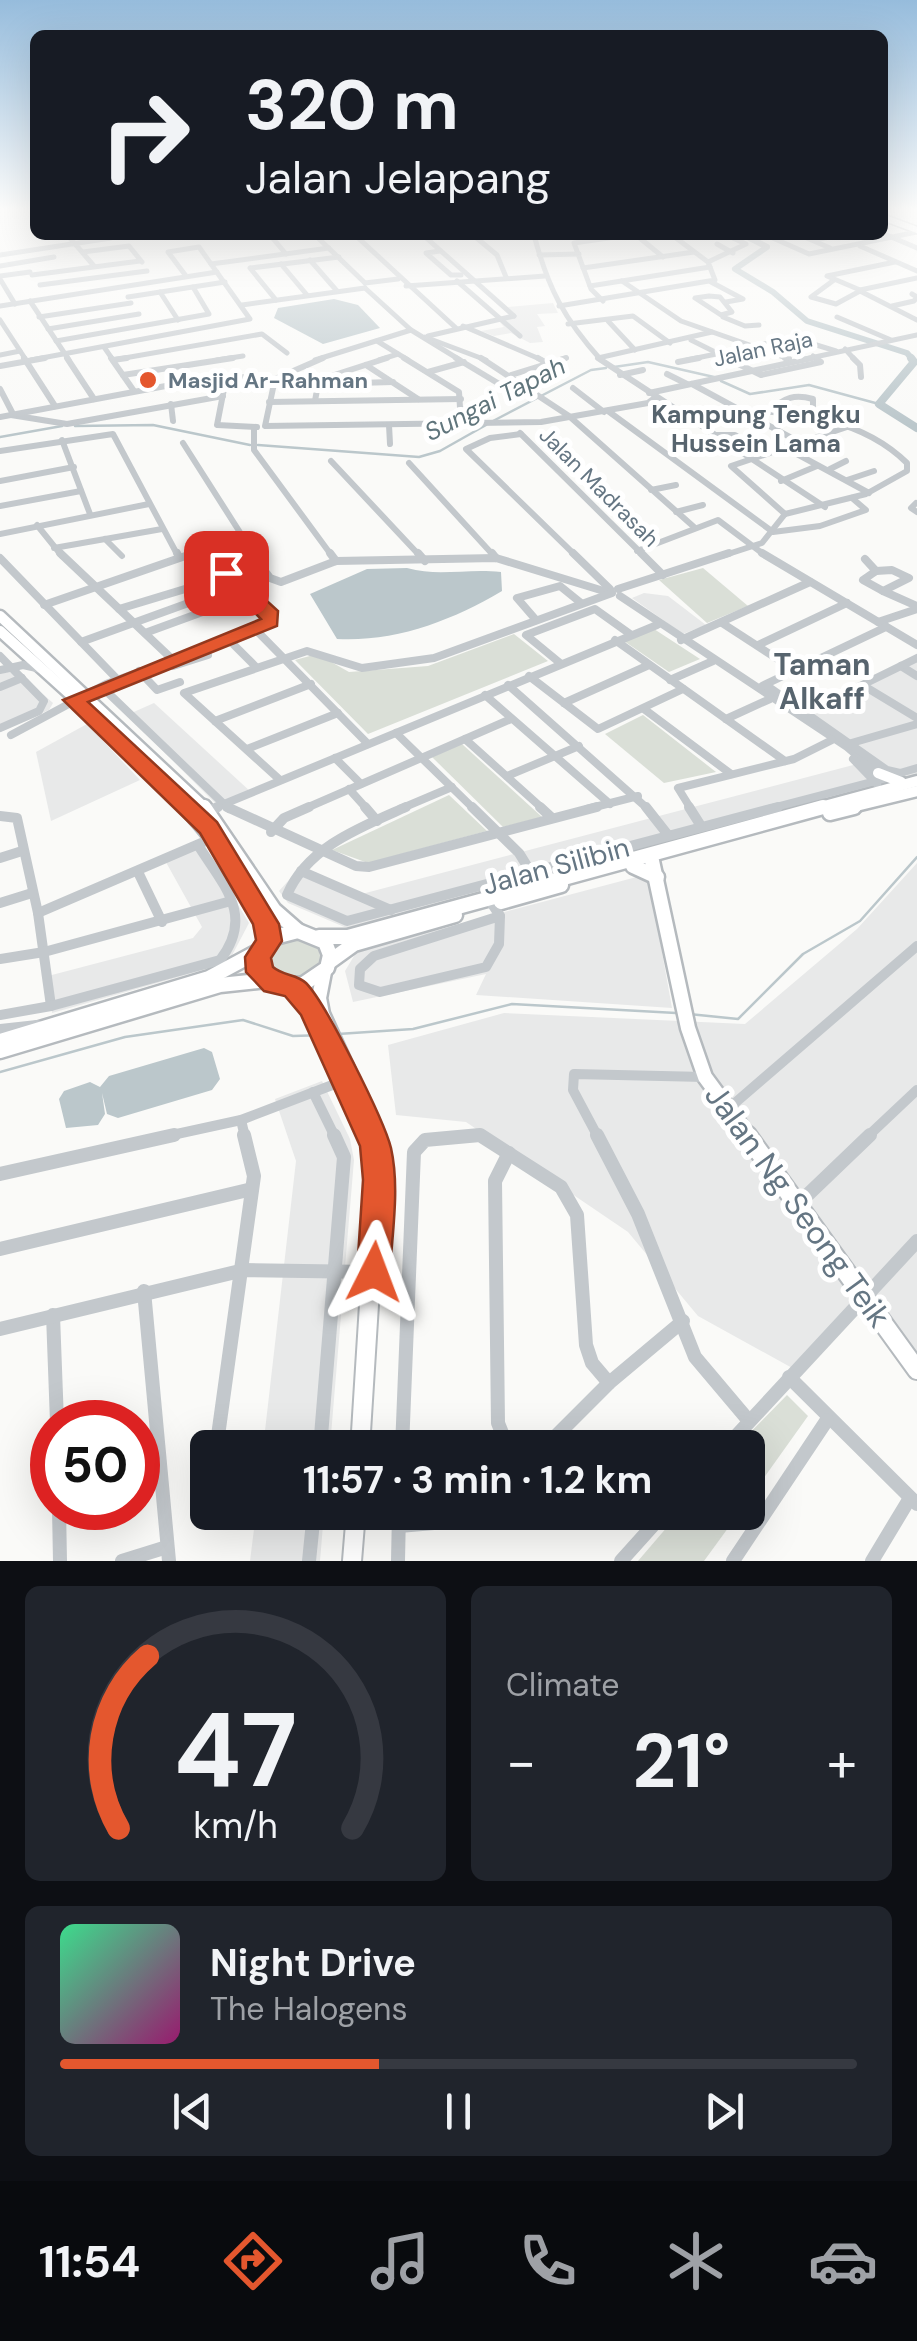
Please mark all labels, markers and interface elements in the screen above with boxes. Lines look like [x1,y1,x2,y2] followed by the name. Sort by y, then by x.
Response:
[245,60,459,151] text: 320 m
[80,70,210,200] icon: right
[245,148,551,207] text: Jalan Jelapang
[711,324,815,374] street label: Jalan Raja
[419,349,571,449] water label: Sungai Tapah
[168,366,368,395] place label: Masjid Ar-Rahman
[137,369,159,391] marker: Masjid Ar-Rahman
[651,398,861,460] district label: Kampung Tengku Hussein Lama
[533,421,665,553] street label: Jalan Madrasah
[184,531,269,616] pin
[199,546,254,601] icon: arrive
[773,645,871,718] district label: Taman Alkaff
[479,829,633,903] street label: Jalan Silibin
[696,1076,900,1336] street label: Jalan Ng Seong Teik
[322,1220,426,1324] position arrow
[30,1400,160,1530] speed limit sign: 50
[303,1455,652,1505] text: 11:57 · 3 min · 1.2 km
[506,1664,620,1706] text: Climate
[174,1683,297,1818] text: 47
[633,1713,730,1810] text: 21°
[506,1726,536,1798] text: −
[827,1726,857,1798] text: +
[193,1803,278,1849] text: km/h
[210,1938,416,1988] text: Night Drive
[210,1988,408,2030] text: The Halogens
[165,2084,220,2139] icon: previous
[431,2084,486,2139] icon: pause
[697,2084,752,2139] icon: next
[218,2226,288,2296] icon: directions
[365,2226,435,2296] icon: music
[513,2226,583,2296] icon: phone
[661,2226,731,2296] icon: climate
[808,2226,878,2296] icon: car
[39,2232,140,2291] text: 11:54

